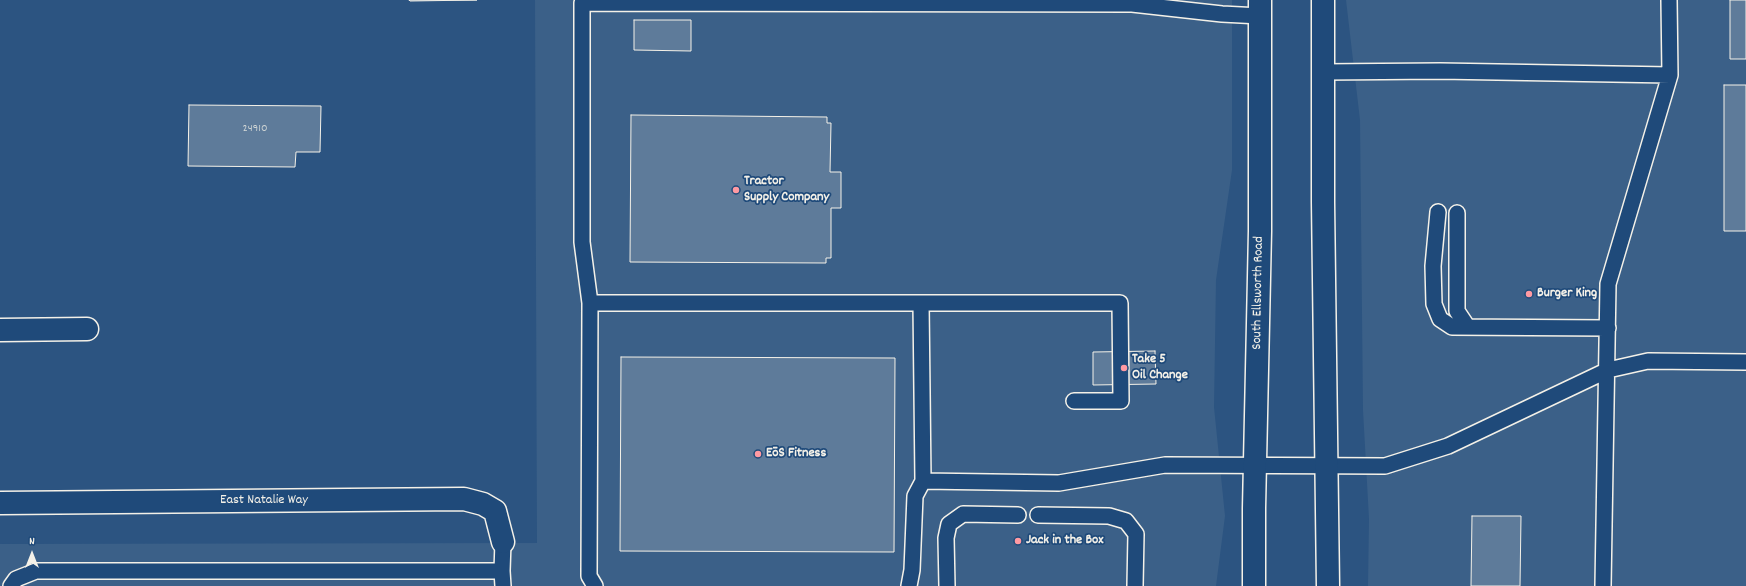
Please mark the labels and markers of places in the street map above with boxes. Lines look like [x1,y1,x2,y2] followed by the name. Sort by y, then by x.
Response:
[744,174,829,206] place label: Tractor Supply Company
[731,185,741,195] marker: Tractor Supply Company
[1537,286,1597,302] place label: Burger King
[1524,289,1534,299] marker: Burger King
[1132,352,1188,384] place label: Take 5 Oil Change
[1119,363,1129,373] marker: Take 5 Oil Change
[766,446,826,462] place label: EōS Fitness
[753,449,763,459] marker: EōS Fitness
[1026,533,1103,549] place label: Jack in the Box
[1013,536,1023,546] marker: Jack in the Box

